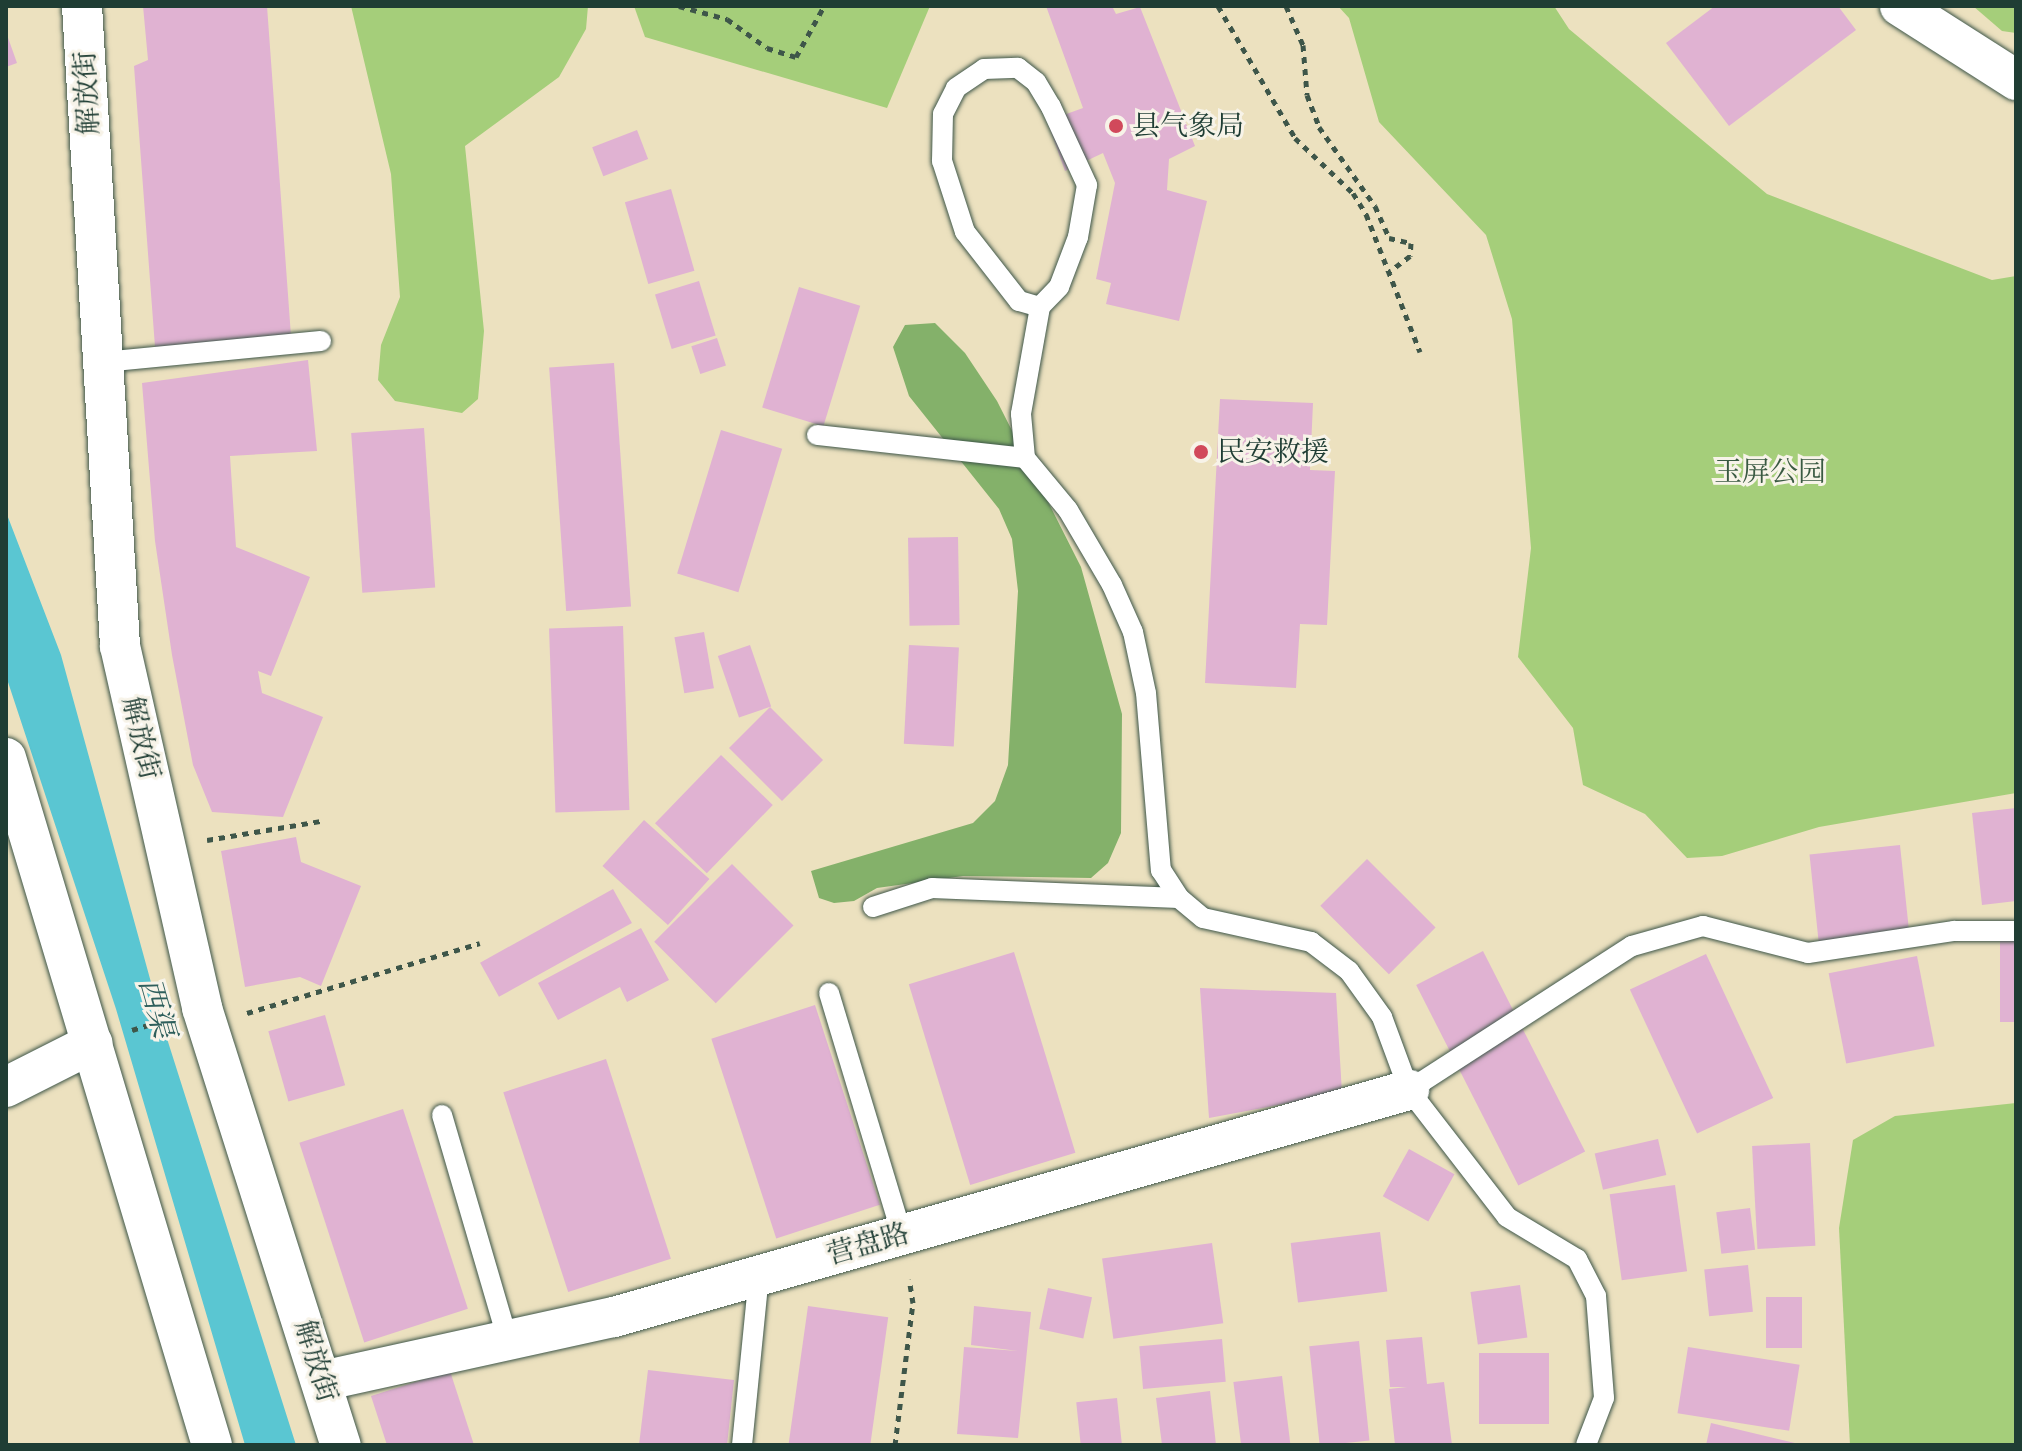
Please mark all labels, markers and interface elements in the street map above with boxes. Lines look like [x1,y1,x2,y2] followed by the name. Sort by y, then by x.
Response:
[68,50,106,136] street label: 解放街
[1132,109,1244,143] place label: 县气象局
[1107,117,1125,135] marker: 县气象局
[1217,435,1329,469] place label: 民安救援
[1192,443,1210,461] marker: 民安救援
[1714,455,1826,489] park label: 玉屏公园
[115,693,167,783] street label: 解放街
[130,974,182,1042] water label: 西渠
[823,1216,913,1272] street label: 营盘路
[288,1316,344,1406] street label: 解放街

